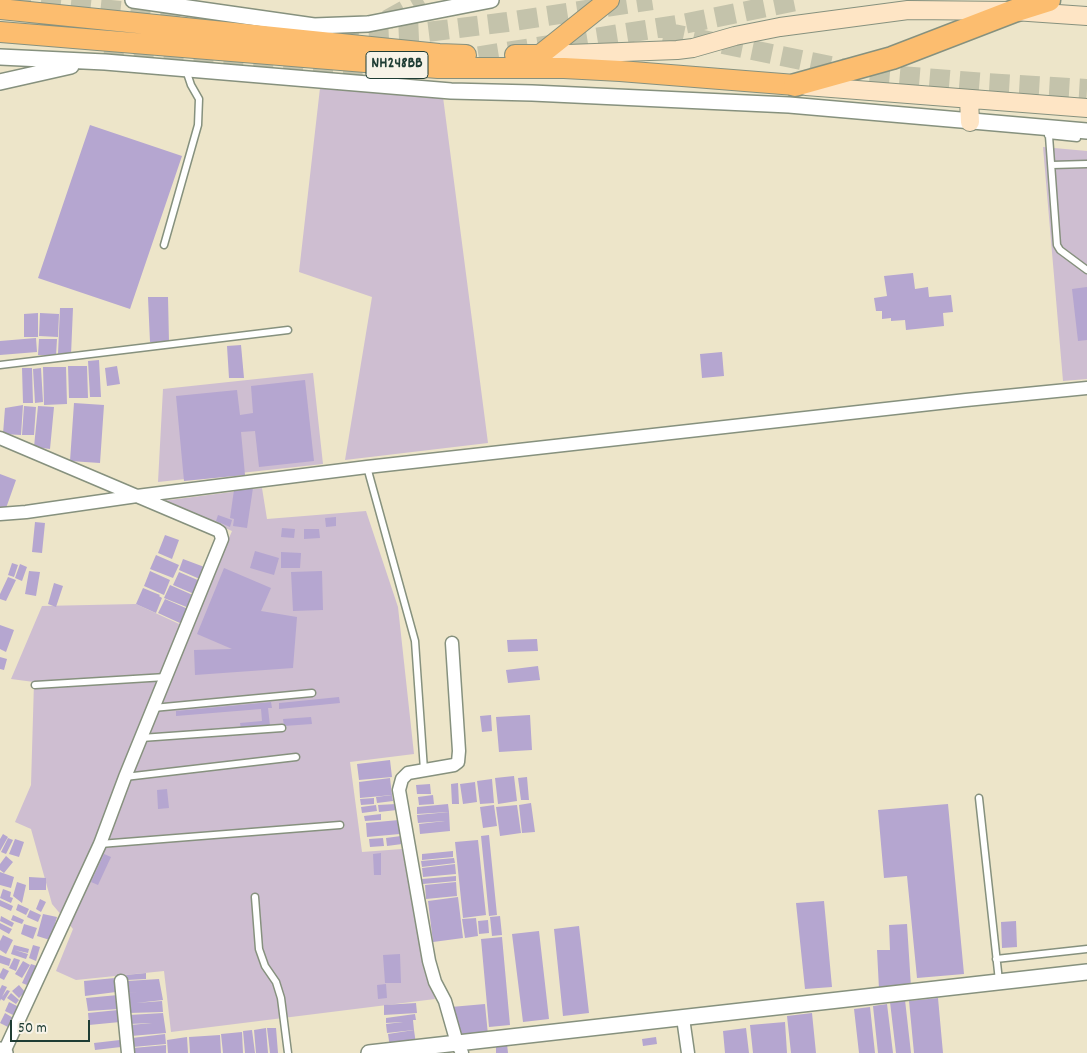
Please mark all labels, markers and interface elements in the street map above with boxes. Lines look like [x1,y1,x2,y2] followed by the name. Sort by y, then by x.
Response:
[366,52,428,78] road number: NH248BB
[12,1010,92,1042] scale bar
[18,1018,47,1040] text: 50 m

